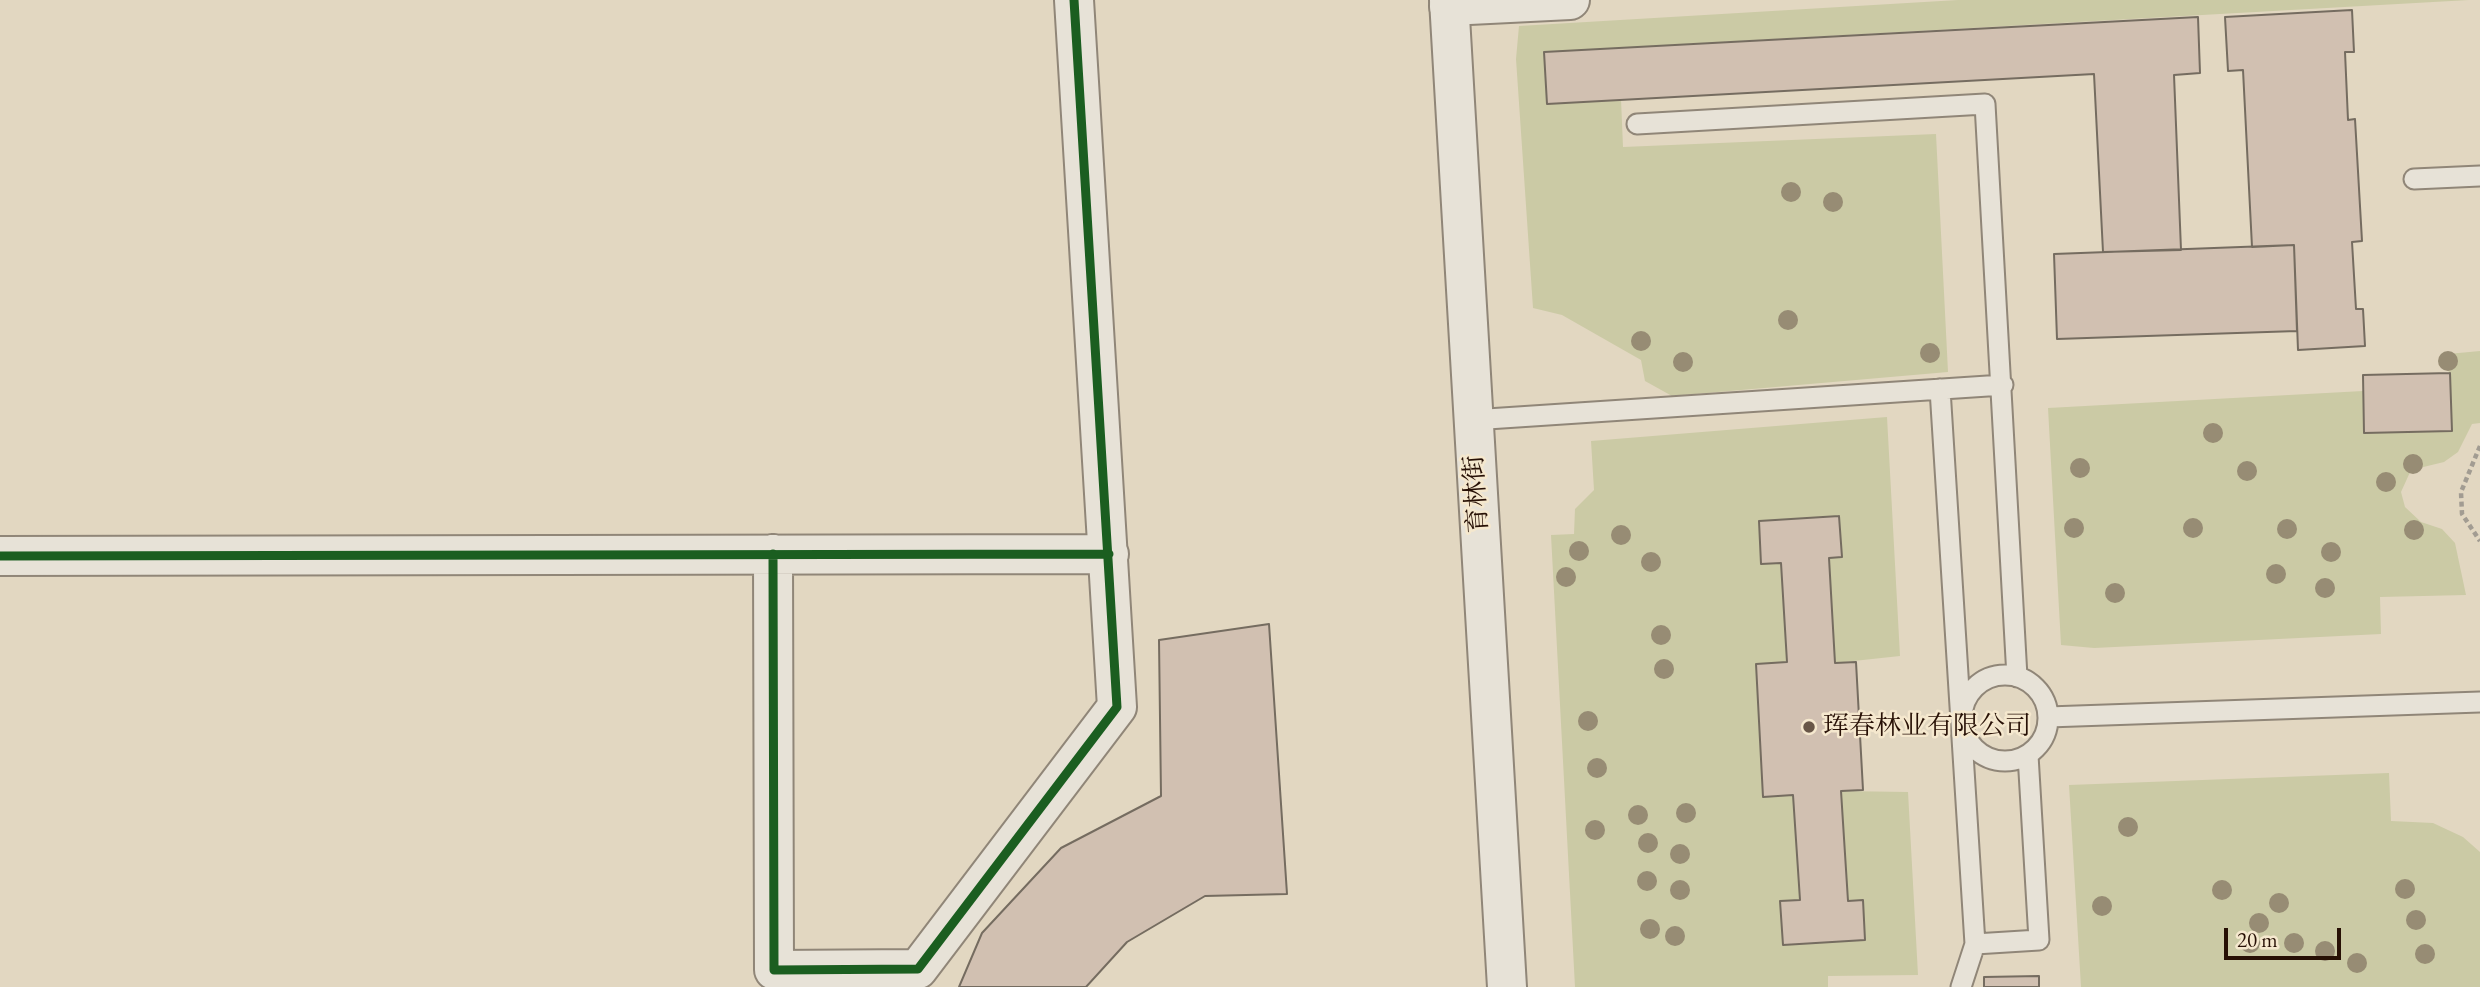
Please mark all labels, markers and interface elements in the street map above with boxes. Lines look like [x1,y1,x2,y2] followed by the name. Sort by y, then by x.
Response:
[1459,454,1495,534] street label: 育林街
[1823,711,2031,743] place label: 珲春林业有限公司
[1801,719,1817,735] marker: 珲春林业有限公司
[2228,914,2345,958] scale bar
[2237,926,2278,953] text: 20 m

